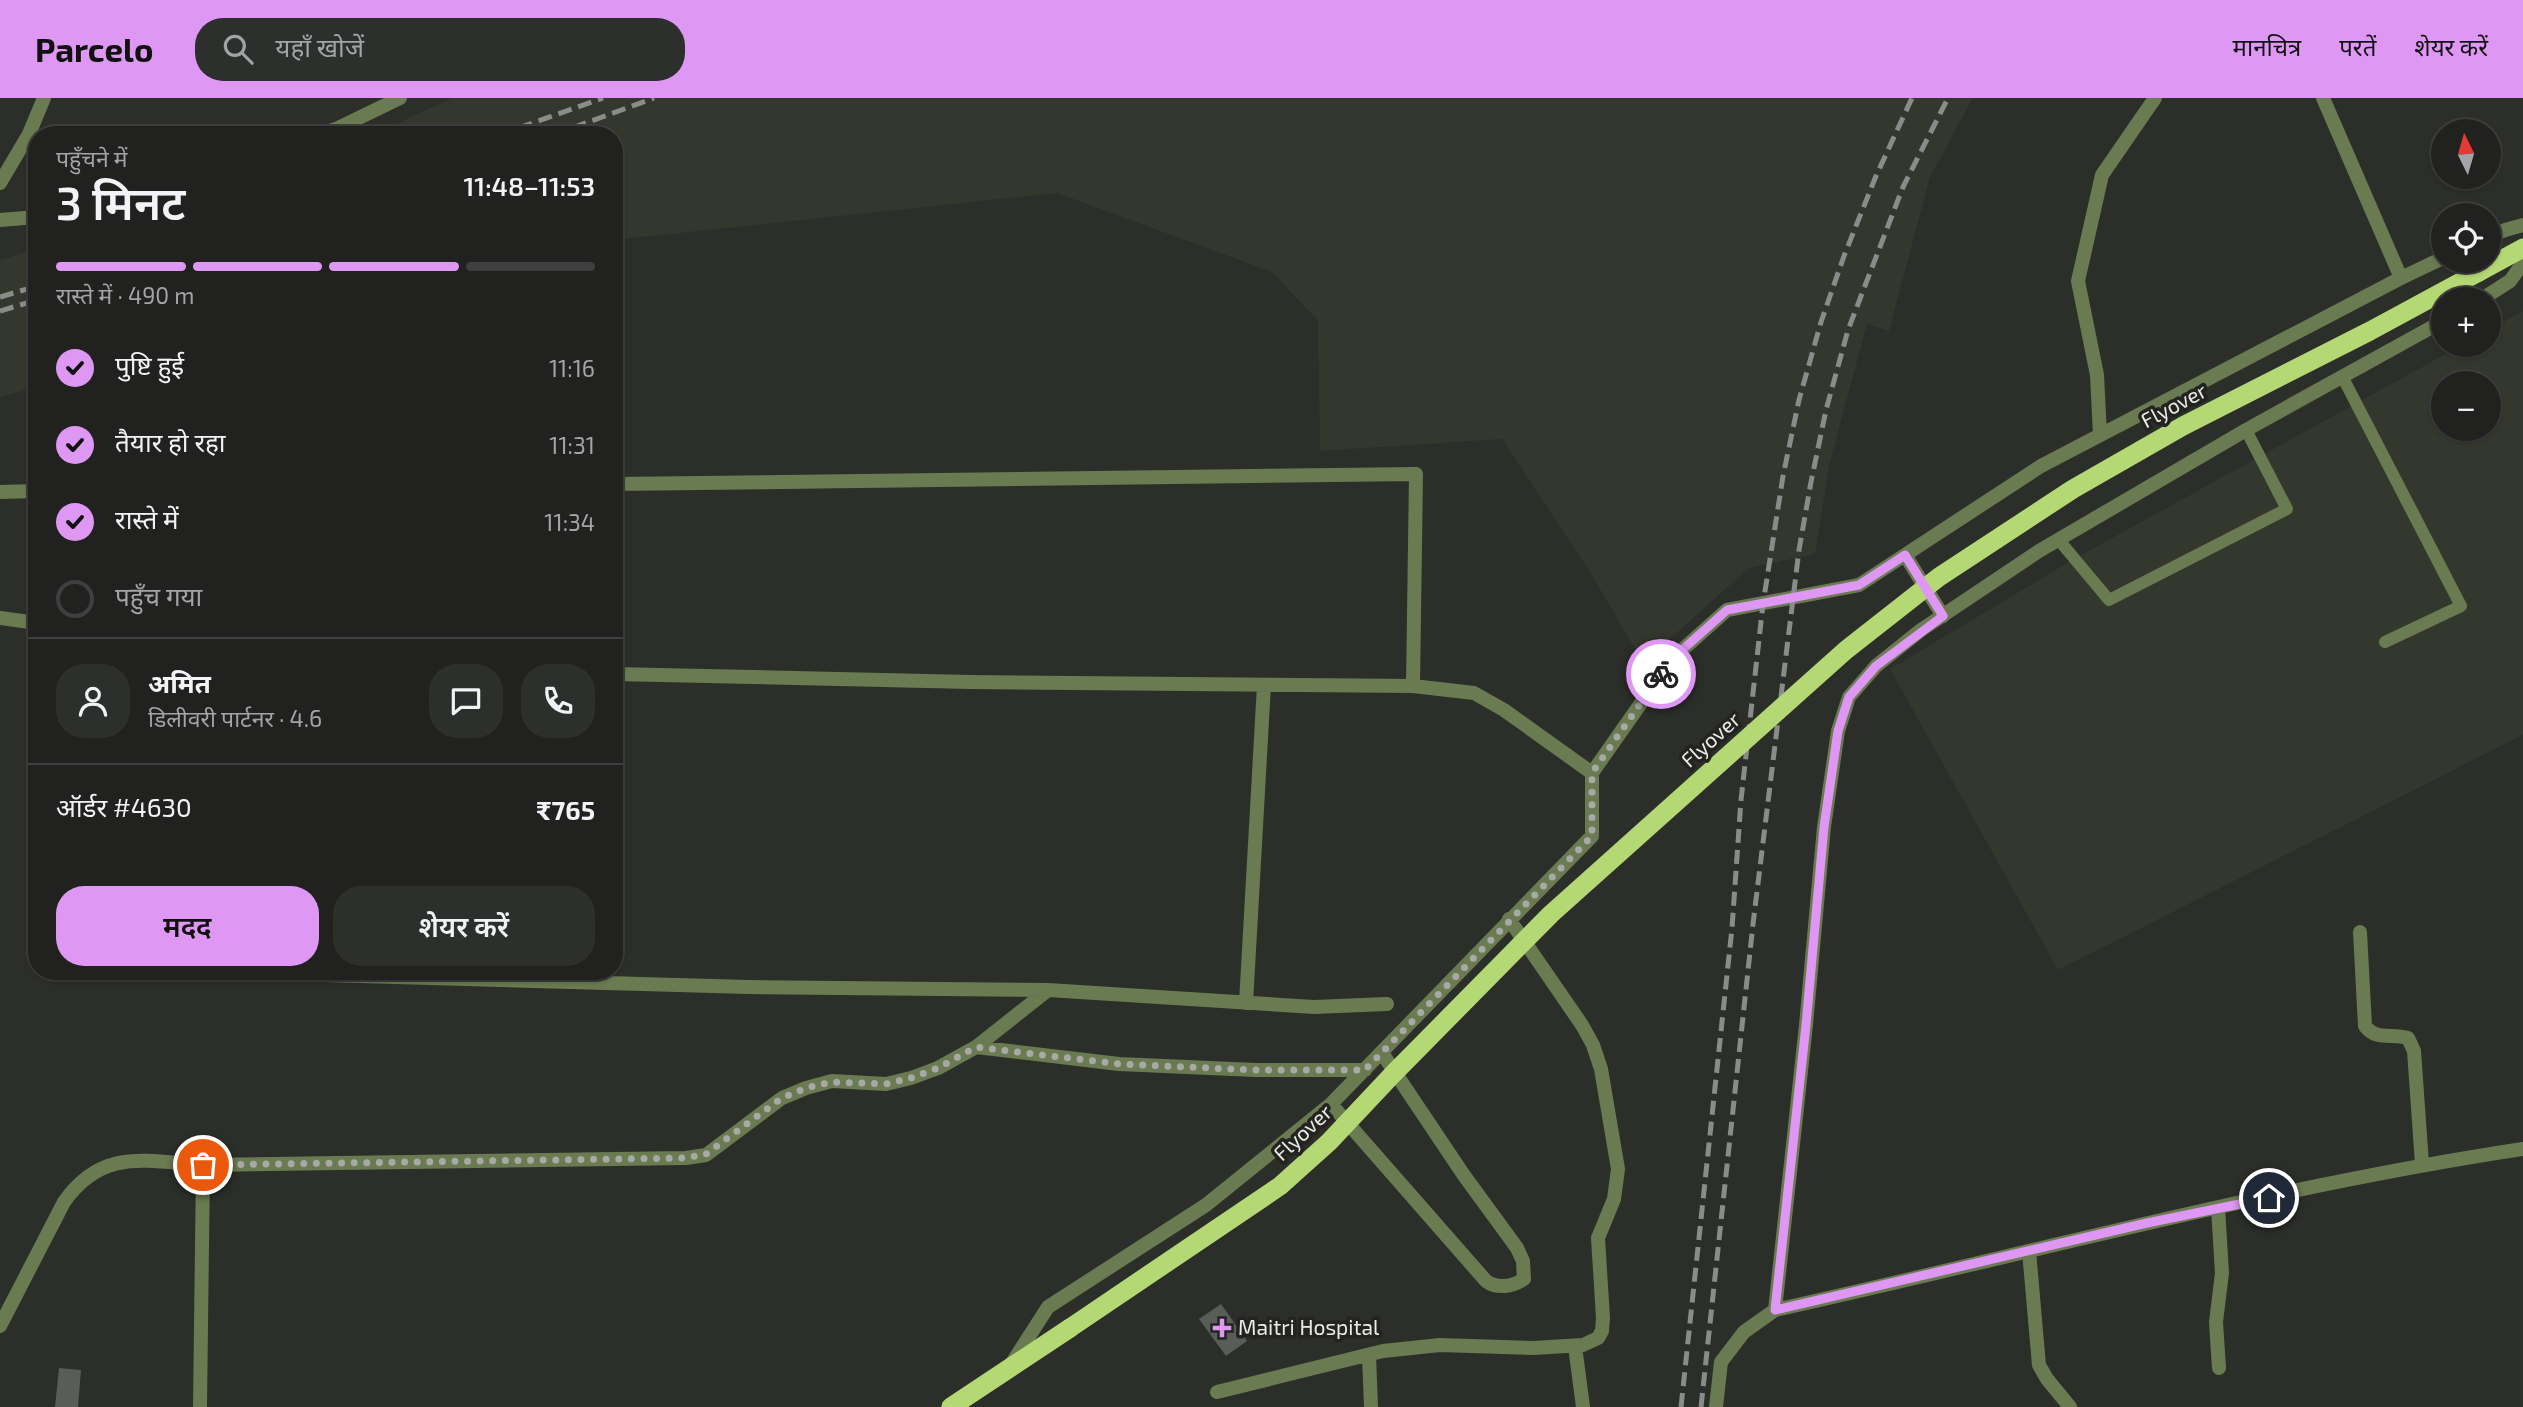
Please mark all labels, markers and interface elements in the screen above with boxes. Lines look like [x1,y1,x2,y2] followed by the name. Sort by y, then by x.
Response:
[195,18,685,81] search box
[35,29,153,69] text: Parcelo
[219,30,257,68] icon: search
[275,31,364,62] text: यहाँ खोजें
[2233,32,2301,61] text: मानचित्र
[2339,32,2376,61] text: परतें
[2414,32,2488,61] text: शेयर करें
[2431,119,2501,189] north arrow
[2431,119,2501,441] map controls
[56,144,128,172] text: पहुँचने में
[463,170,595,201] text: 11:48–11:53
[56,174,185,229] text: 3 मिनट
[2431,203,2501,273] button: locate
[56,281,194,309] text: रास्ते में · 490 m
[2431,287,2501,357] button: +
[56,349,94,387] icon: check
[115,349,184,380] text: पुष्टि हुई
[549,354,595,382] text: 11:16
[2431,371,2501,441] button: −
[2136,377,2211,432] street label: Flyover
[56,426,94,464] icon: check
[115,426,226,457] text: तैयार हो रहा
[549,431,595,459] text: 11:31
[56,503,94,541] icon: check
[115,503,179,534] text: रास्ते में
[544,508,595,536] text: 11:34
[115,580,202,611] text: पहुँच गया
[1626,639,1696,709] courier
[1642,655,1680,693] icon: bike
[56,664,130,738] button: person
[429,664,503,738] button: chat
[521,664,595,738] button: phone
[148,667,211,698] text: अमित
[148,704,322,732] text: डिलीवरी पार्टनर · 4.6
[1675,706,1745,772] street label: Flyover
[56,791,192,822] text: ऑर्डर #4630
[536,794,595,825] text: ₹765
[56,886,319,966] button: मदद
[333,886,595,966] button: शेयर करें
[1268,1098,1337,1165] street label: Flyover
[173,1135,233,1195] pin
[184,1146,222,1184] icon: bag
[2239,1168,2299,1228] pin
[2250,1179,2288,1217] icon: home
[1238,1314,1380,1339] place label: Maitri Hospital
[1212,1318,1232,1338] marker: Maitri Hospital

